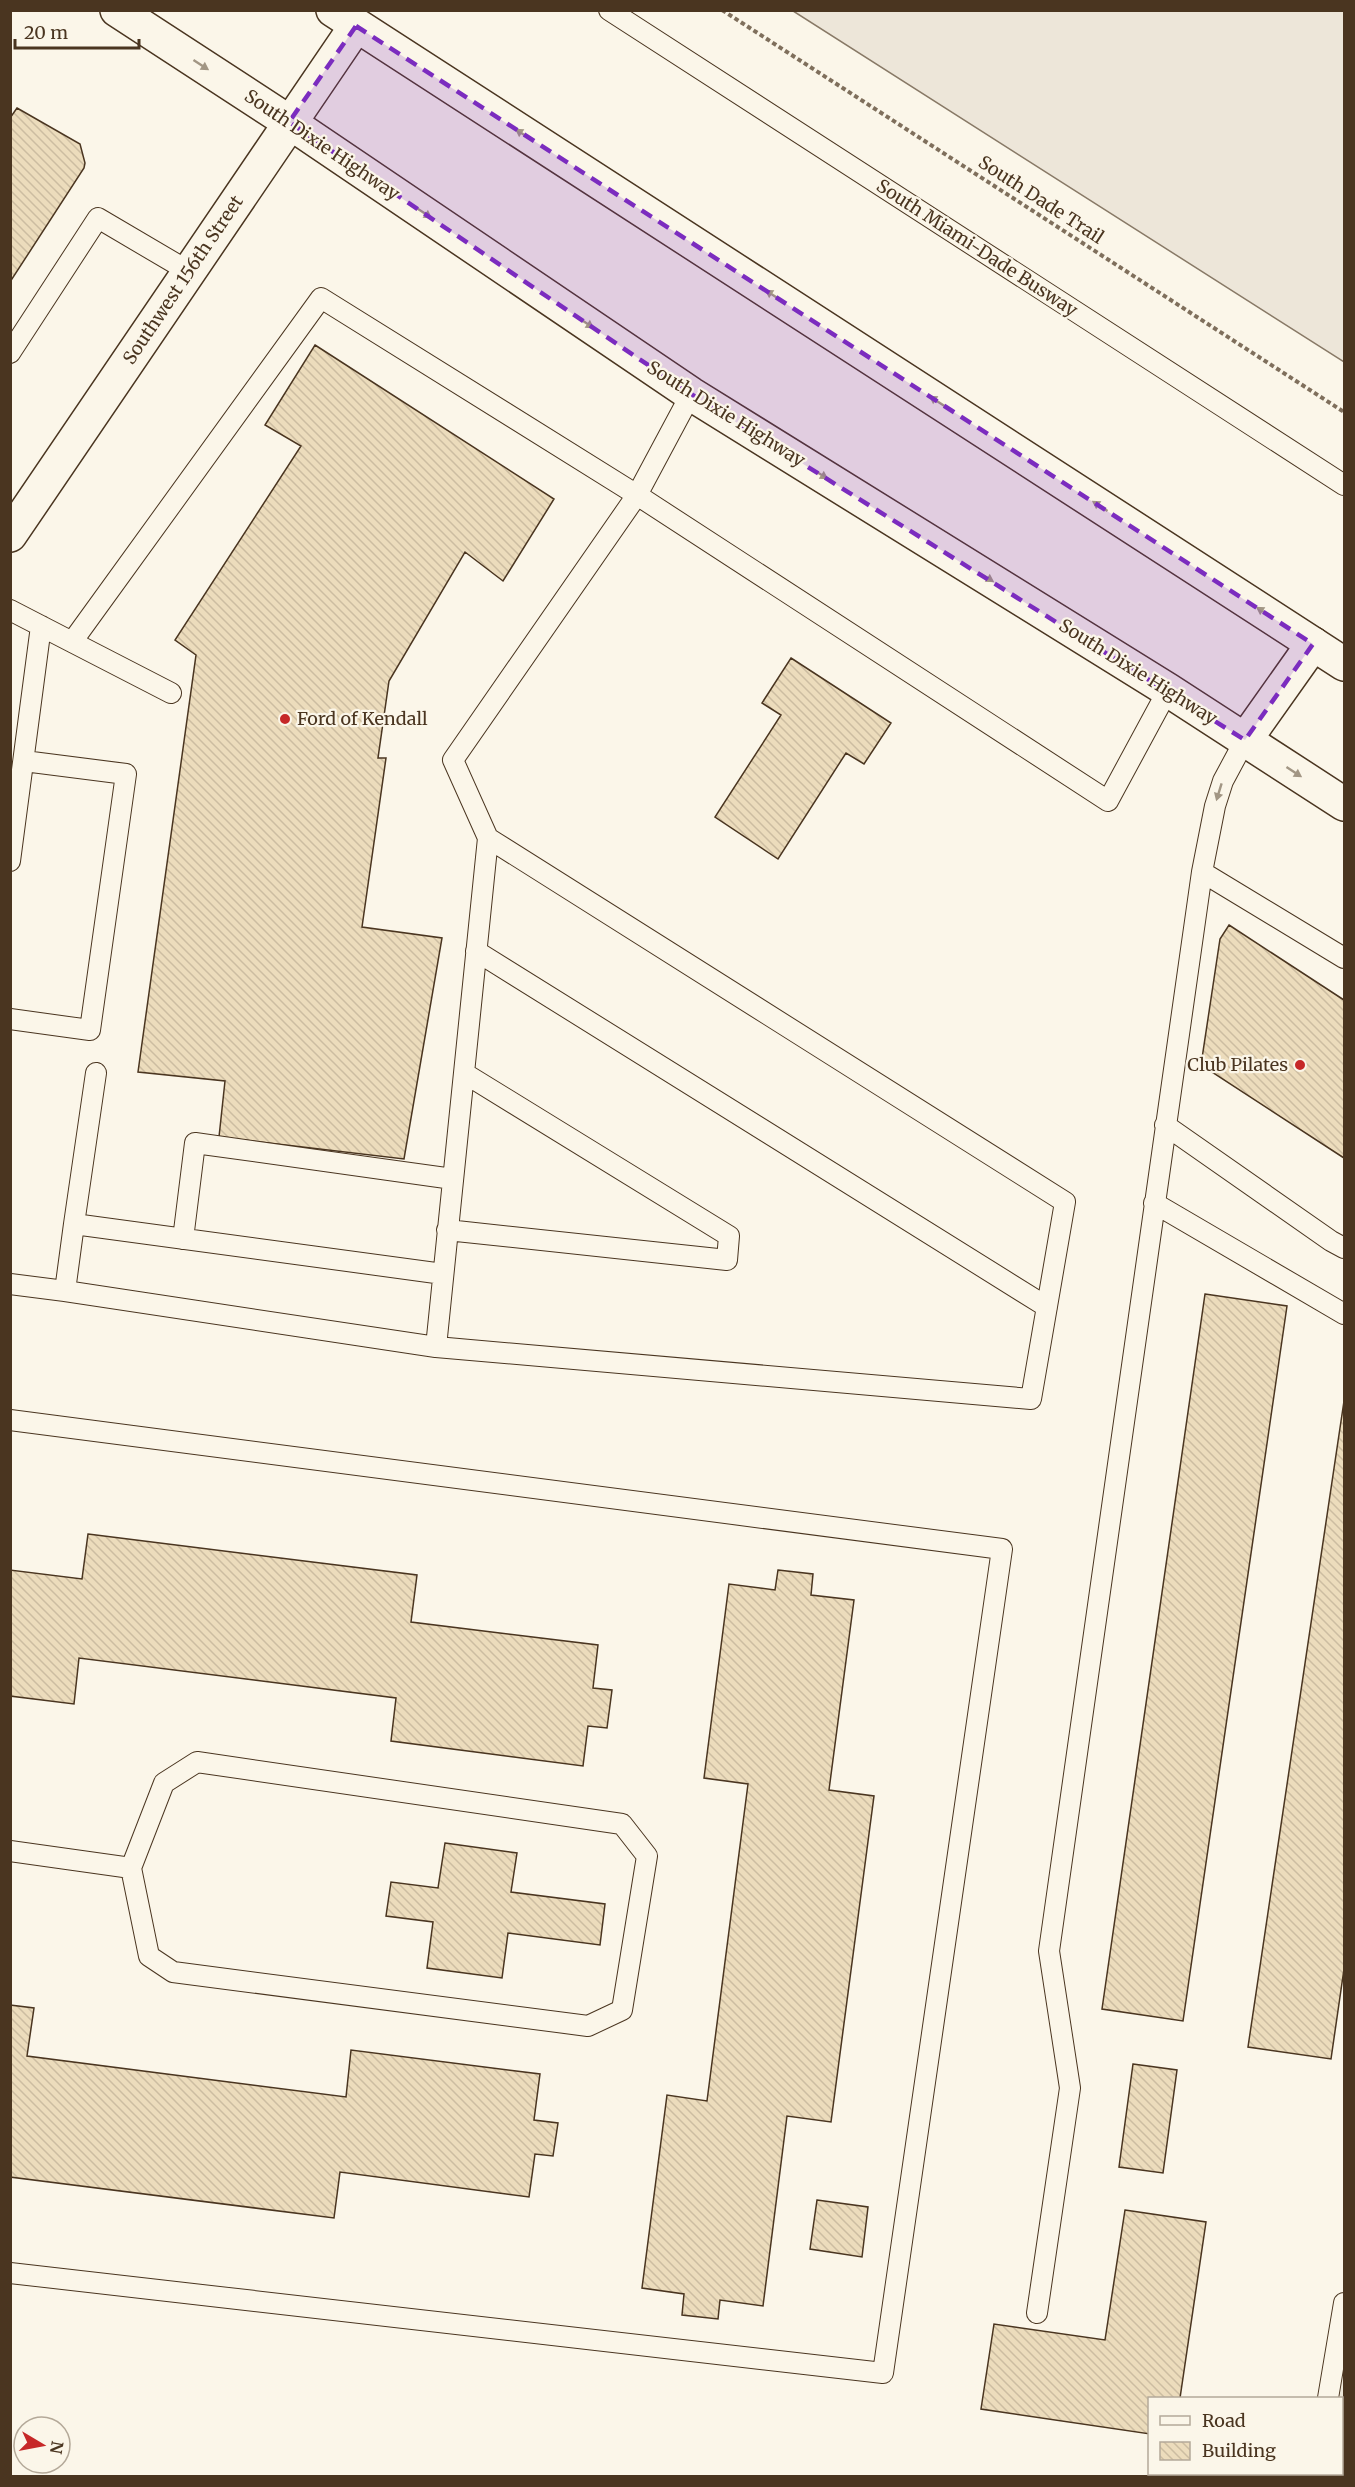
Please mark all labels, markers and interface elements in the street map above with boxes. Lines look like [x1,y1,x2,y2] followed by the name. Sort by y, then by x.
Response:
[15,12,140,50] scale bar
[24,21,68,44] text: 20 m
[193,59,209,70] one-way arrow
[240,84,405,205] street label: South Dixie Highway
[515,128,532,139] one-way arrow
[974,150,1109,249] street label: South Dade Trail
[872,174,1083,322] street label: South Miami-Dade Busway
[117,191,248,369] street label: Southwest 156th Street
[416,207,432,219] one-way arrow
[765,290,781,301] one-way arrow
[578,317,594,328] one-way arrow
[643,355,810,472] street label: South Dixie Highway
[928,395,945,406] one-way arrow
[812,468,828,479] one-way arrow
[1092,501,1109,512] one-way arrow
[978,571,994,582] one-way arrow
[1256,607,1272,618] one-way arrow
[1055,613,1222,730] street label: South Dixie Highway
[297,707,428,730] place label: Ford of Kendall
[278,712,292,726] marker: Ford of Kendall
[1286,766,1302,777] one-way arrow
[1214,783,1223,801] one-way arrow
[1187,1053,1288,1076] place label: Club Pilates
[1293,1058,1307,1072] marker: Club Pilates
[1148,2397,1343,2475] legend
[1202,2409,1246,2432] text: Road
[12,2415,72,2475] north arrow
[1202,2439,1276,2462] text: Building
[46,2440,68,2456] text: N

